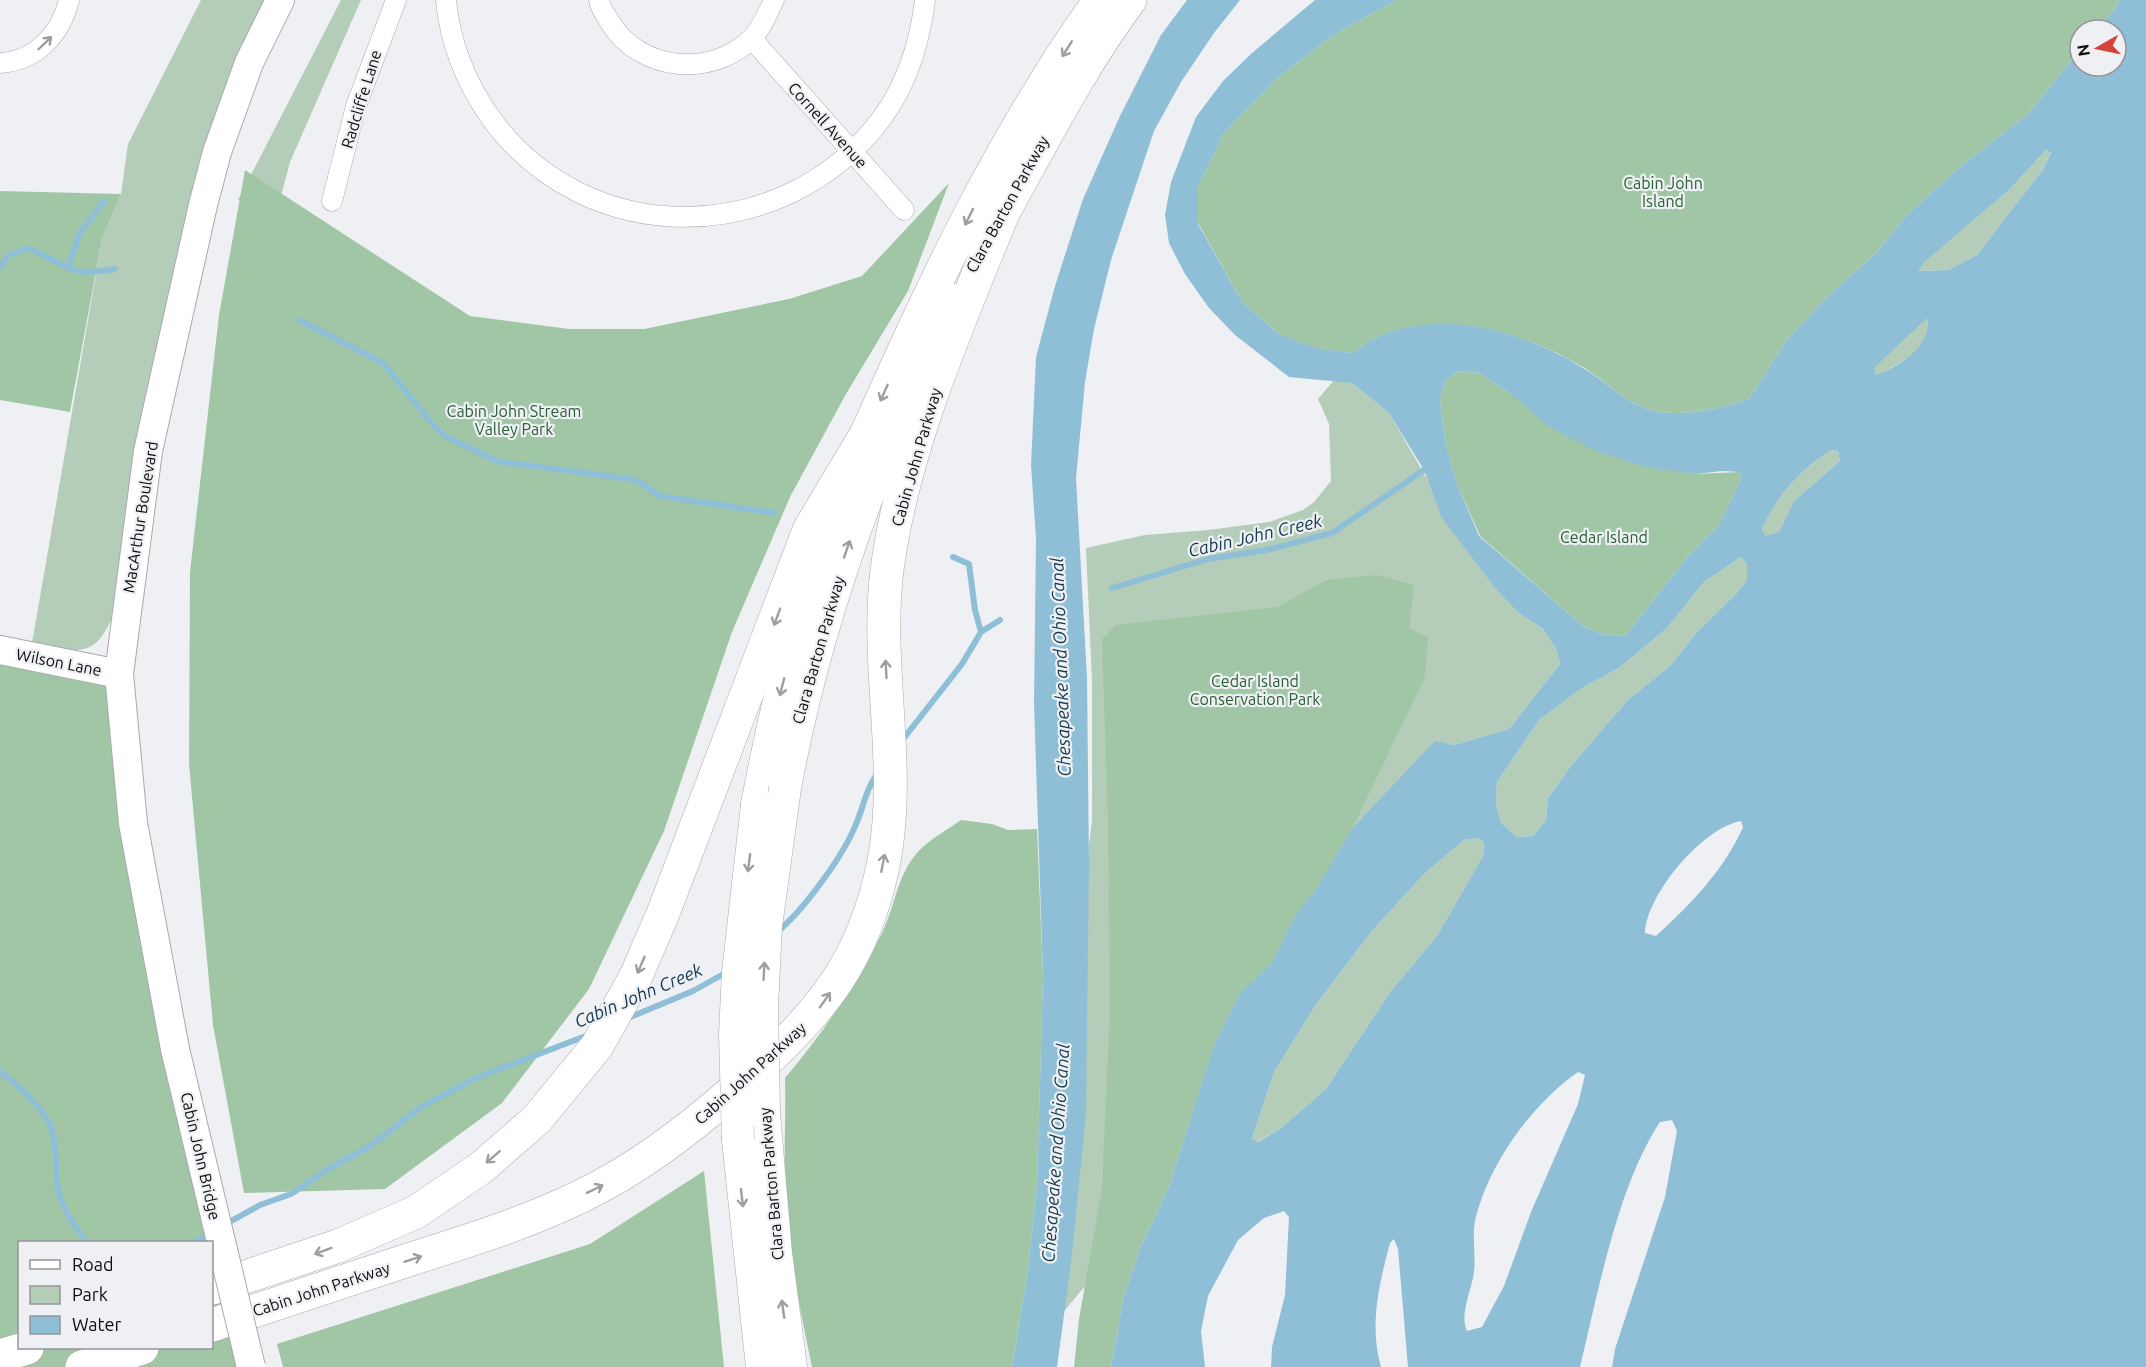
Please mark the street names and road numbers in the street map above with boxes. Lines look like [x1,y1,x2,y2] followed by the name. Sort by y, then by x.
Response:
[337,48,385,150] street label: Radcliffe Lane
[785,78,871,172] street label: Cornell Avenue
[962,132,1052,275] street label: Clara Barton Parkway
[888,385,944,528] street label: Cabin John Parkway
[119,440,161,594] street label: MacArthur Boulevard
[788,574,848,726] street label: Clara Barton Parkway
[15,645,103,679] street label: Wilson Lane
[691,1018,810,1128] street label: Cabin John Parkway
[178,1090,224,1222] street label: Cabin John Bridge
[755,1107,787,1261] street label: Clara Barton Parkway
[250,1258,392,1320] street label: Cabin John Parkway

